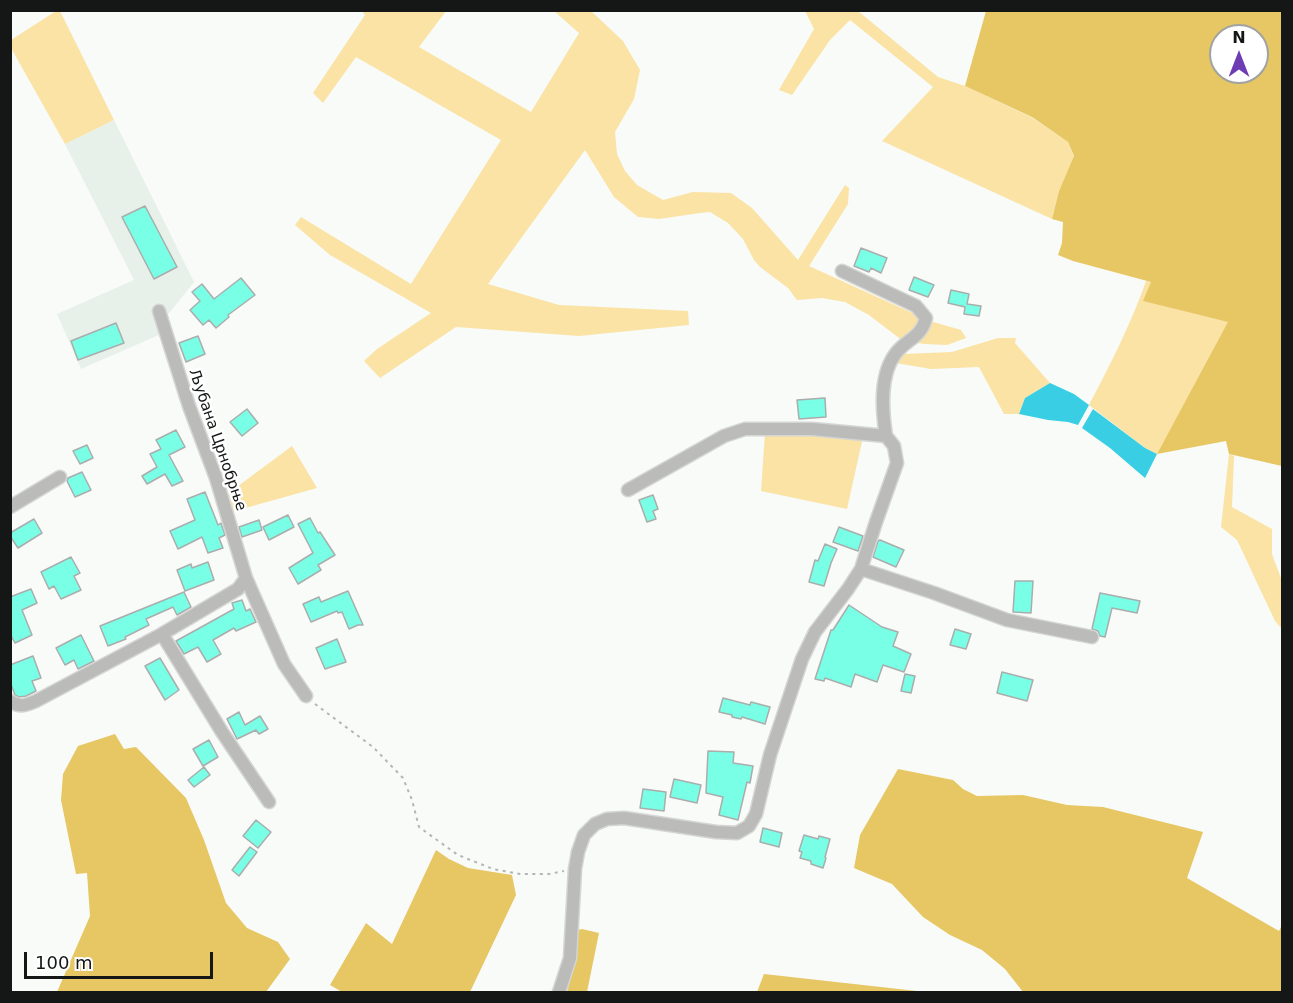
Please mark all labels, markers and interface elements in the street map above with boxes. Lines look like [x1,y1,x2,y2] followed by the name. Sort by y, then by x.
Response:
[1209,24,1269,84] north arrow
[1232,28,1246,47] text: N
[184,367,250,513] street label: Љубана Црнобрње
[27,940,216,978] scale bar
[35,952,93,973] text: 100 m

